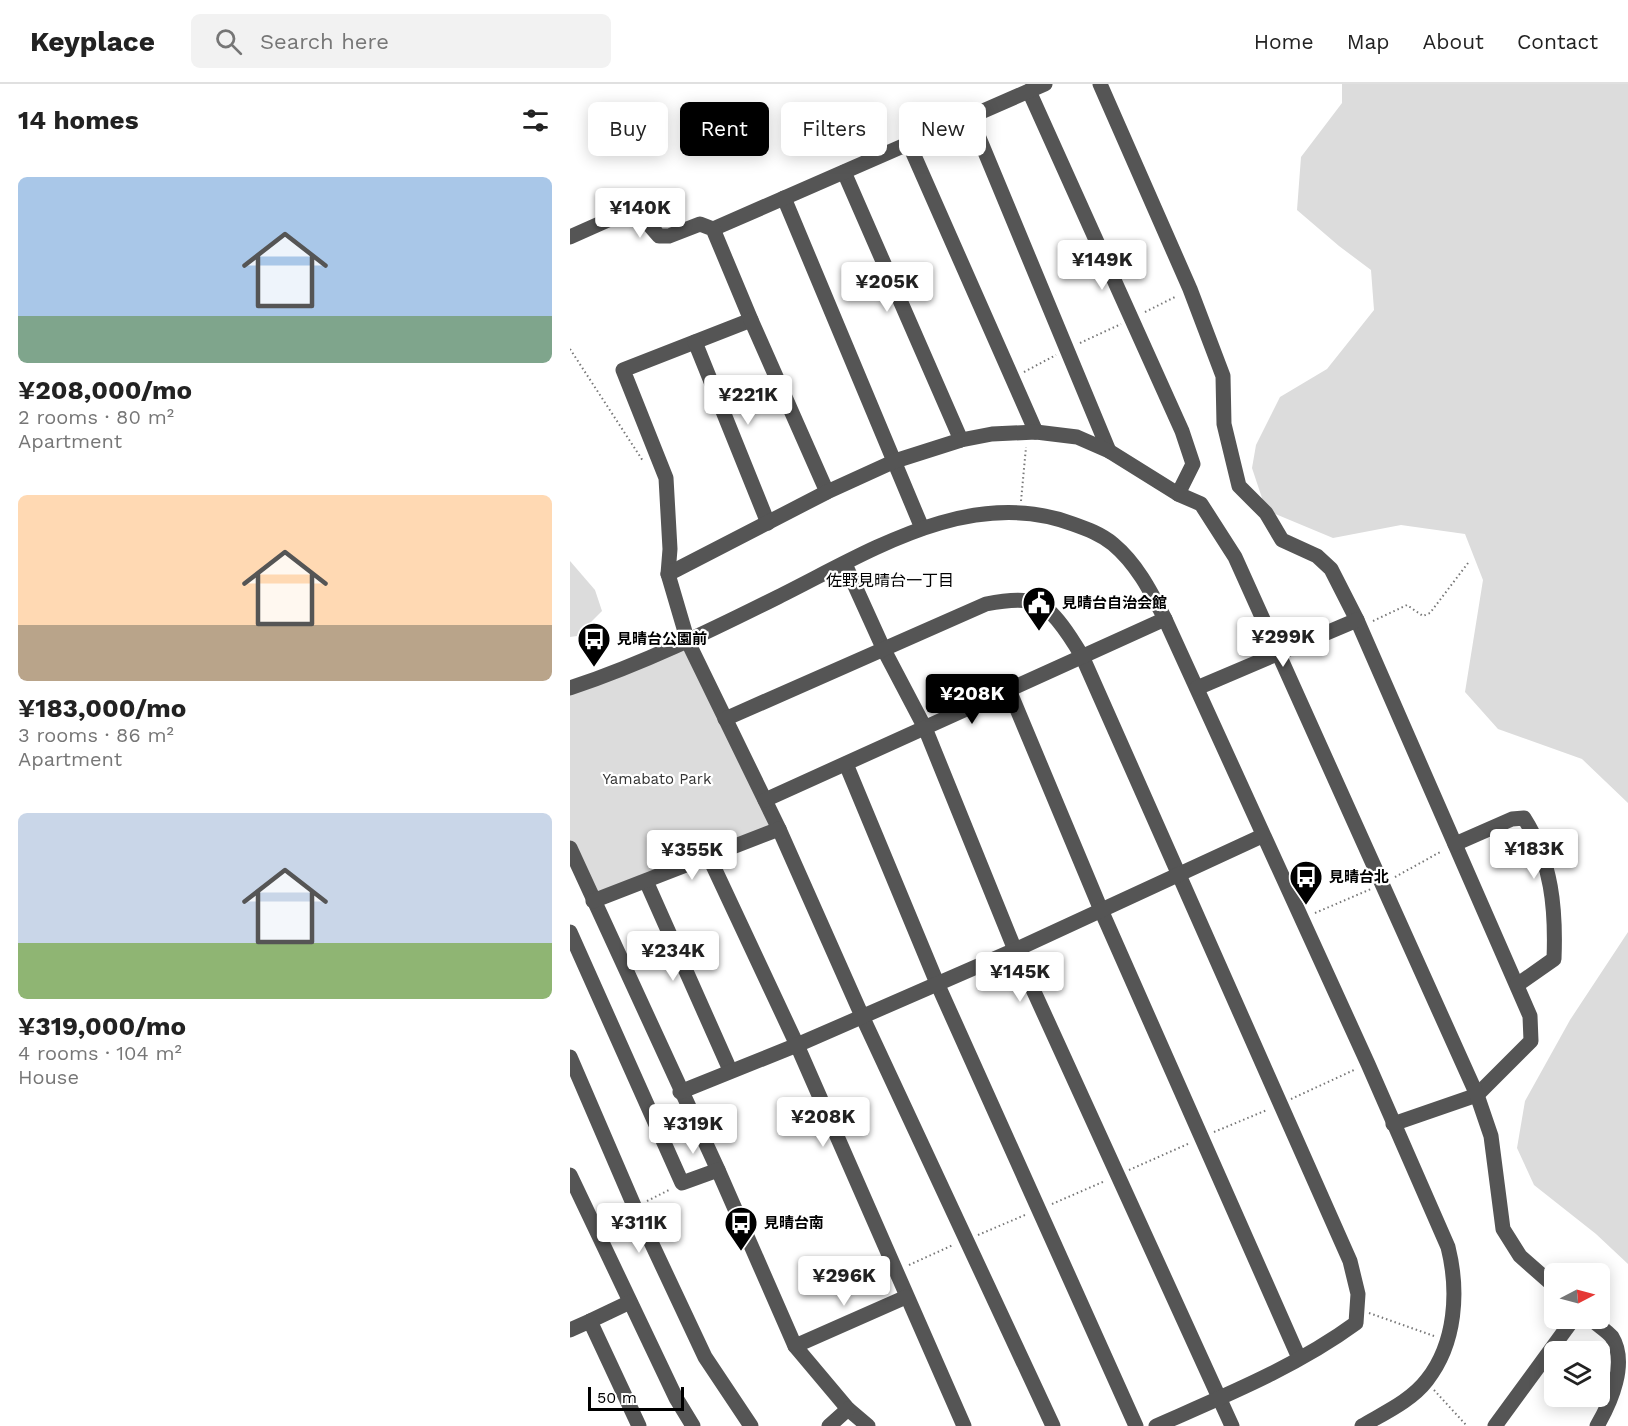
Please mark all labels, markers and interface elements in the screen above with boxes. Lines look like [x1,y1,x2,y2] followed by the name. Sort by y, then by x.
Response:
[191,14,611,68] search box
[30,25,155,58] text: Keyplace
[212,25,245,58] icon: search
[260,29,389,54] text: Search here
[1254,29,1314,54] text: Home
[1347,29,1390,54] text: Map
[1423,29,1484,54] text: About
[1517,29,1598,54] text: Contact
[588,102,668,156] chip: Buy
[680,102,769,156] chip: Rent
[781,102,887,156] chip: Filters
[899,102,986,156] chip: New
[519,104,552,137] icon: filters
[18,105,139,135] text: 14 homes
[598,188,682,239] pin: ¥140K
[609,195,671,219] text: ¥140K
[231,216,339,324] icon: home
[1060,240,1144,291] pin: ¥149K
[1071,247,1133,271] text: ¥149K
[845,262,929,313] pin: ¥205K
[855,269,919,293] text: ¥205K
[18,375,192,405] text: ¥208,000/mo
[706,375,790,426] pin: ¥221K
[718,382,778,406] text: ¥221K
[18,405,174,429] text: 2 rooms · 80 m²
[18,429,122,453] text: Apartment
[231,534,339,642] icon: home
[826,571,954,590] district label: 佐野見晴台一丁目
[1021,585,1057,632] public building icon: 見晴台自治会館
[1062,594,1167,612] place label: 見晴台自治会館
[1241,617,1325,668] pin: ¥299K
[576,621,612,668] bus stop icon: 見晴台公園前
[1251,624,1315,648] text: ¥299K
[617,630,707,648] place label: 見晴台公園前
[930,674,1014,725] pin: ¥208K
[940,681,1004,705] text: ¥208K
[18,693,186,723] text: ¥183,000/mo
[18,723,174,747] text: 3 rooms · 86 m²
[18,747,122,771] text: Apartment
[603,770,712,788] park label: Yamabato Park
[1492,829,1576,880] pin: ¥183K
[650,830,734,881] pin: ¥355K
[1504,836,1564,860] text: ¥183K
[661,837,723,861] text: ¥355K
[231,852,339,960] icon: home
[1288,859,1324,906] bus stop icon: 見晴台北
[1329,868,1389,886] place label: 見晴台北
[631,931,715,982] pin: ¥234K
[641,938,705,962] text: ¥234K
[978,952,1062,1003] pin: ¥145K
[990,959,1050,983] text: ¥145K
[18,1011,186,1041] text: ¥319,000/mo
[18,1041,182,1065] text: 4 rooms · 104 m²
[18,1065,79,1089] text: House
[781,1097,865,1148] pin: ¥208K
[651,1104,735,1155] pin: ¥319K
[791,1104,855,1128] text: ¥208K
[663,1111,723,1135] text: ¥319K
[597,1203,681,1254] pin: ¥311K
[723,1205,759,1252] bus stop icon: 見晴台南
[611,1210,667,1234] text: ¥311K
[764,1214,824,1232] place label: 見晴台南
[802,1256,886,1307] pin: ¥296K
[812,1263,876,1287] text: ¥296K
[1544,1263,1610,1329] north arrow
[1544,1263,1610,1407] map controls
[1544,1341,1610,1407] button: layers
[588,1384,684,1412] scale bar
[597,1388,637,1407] text: 50 m

